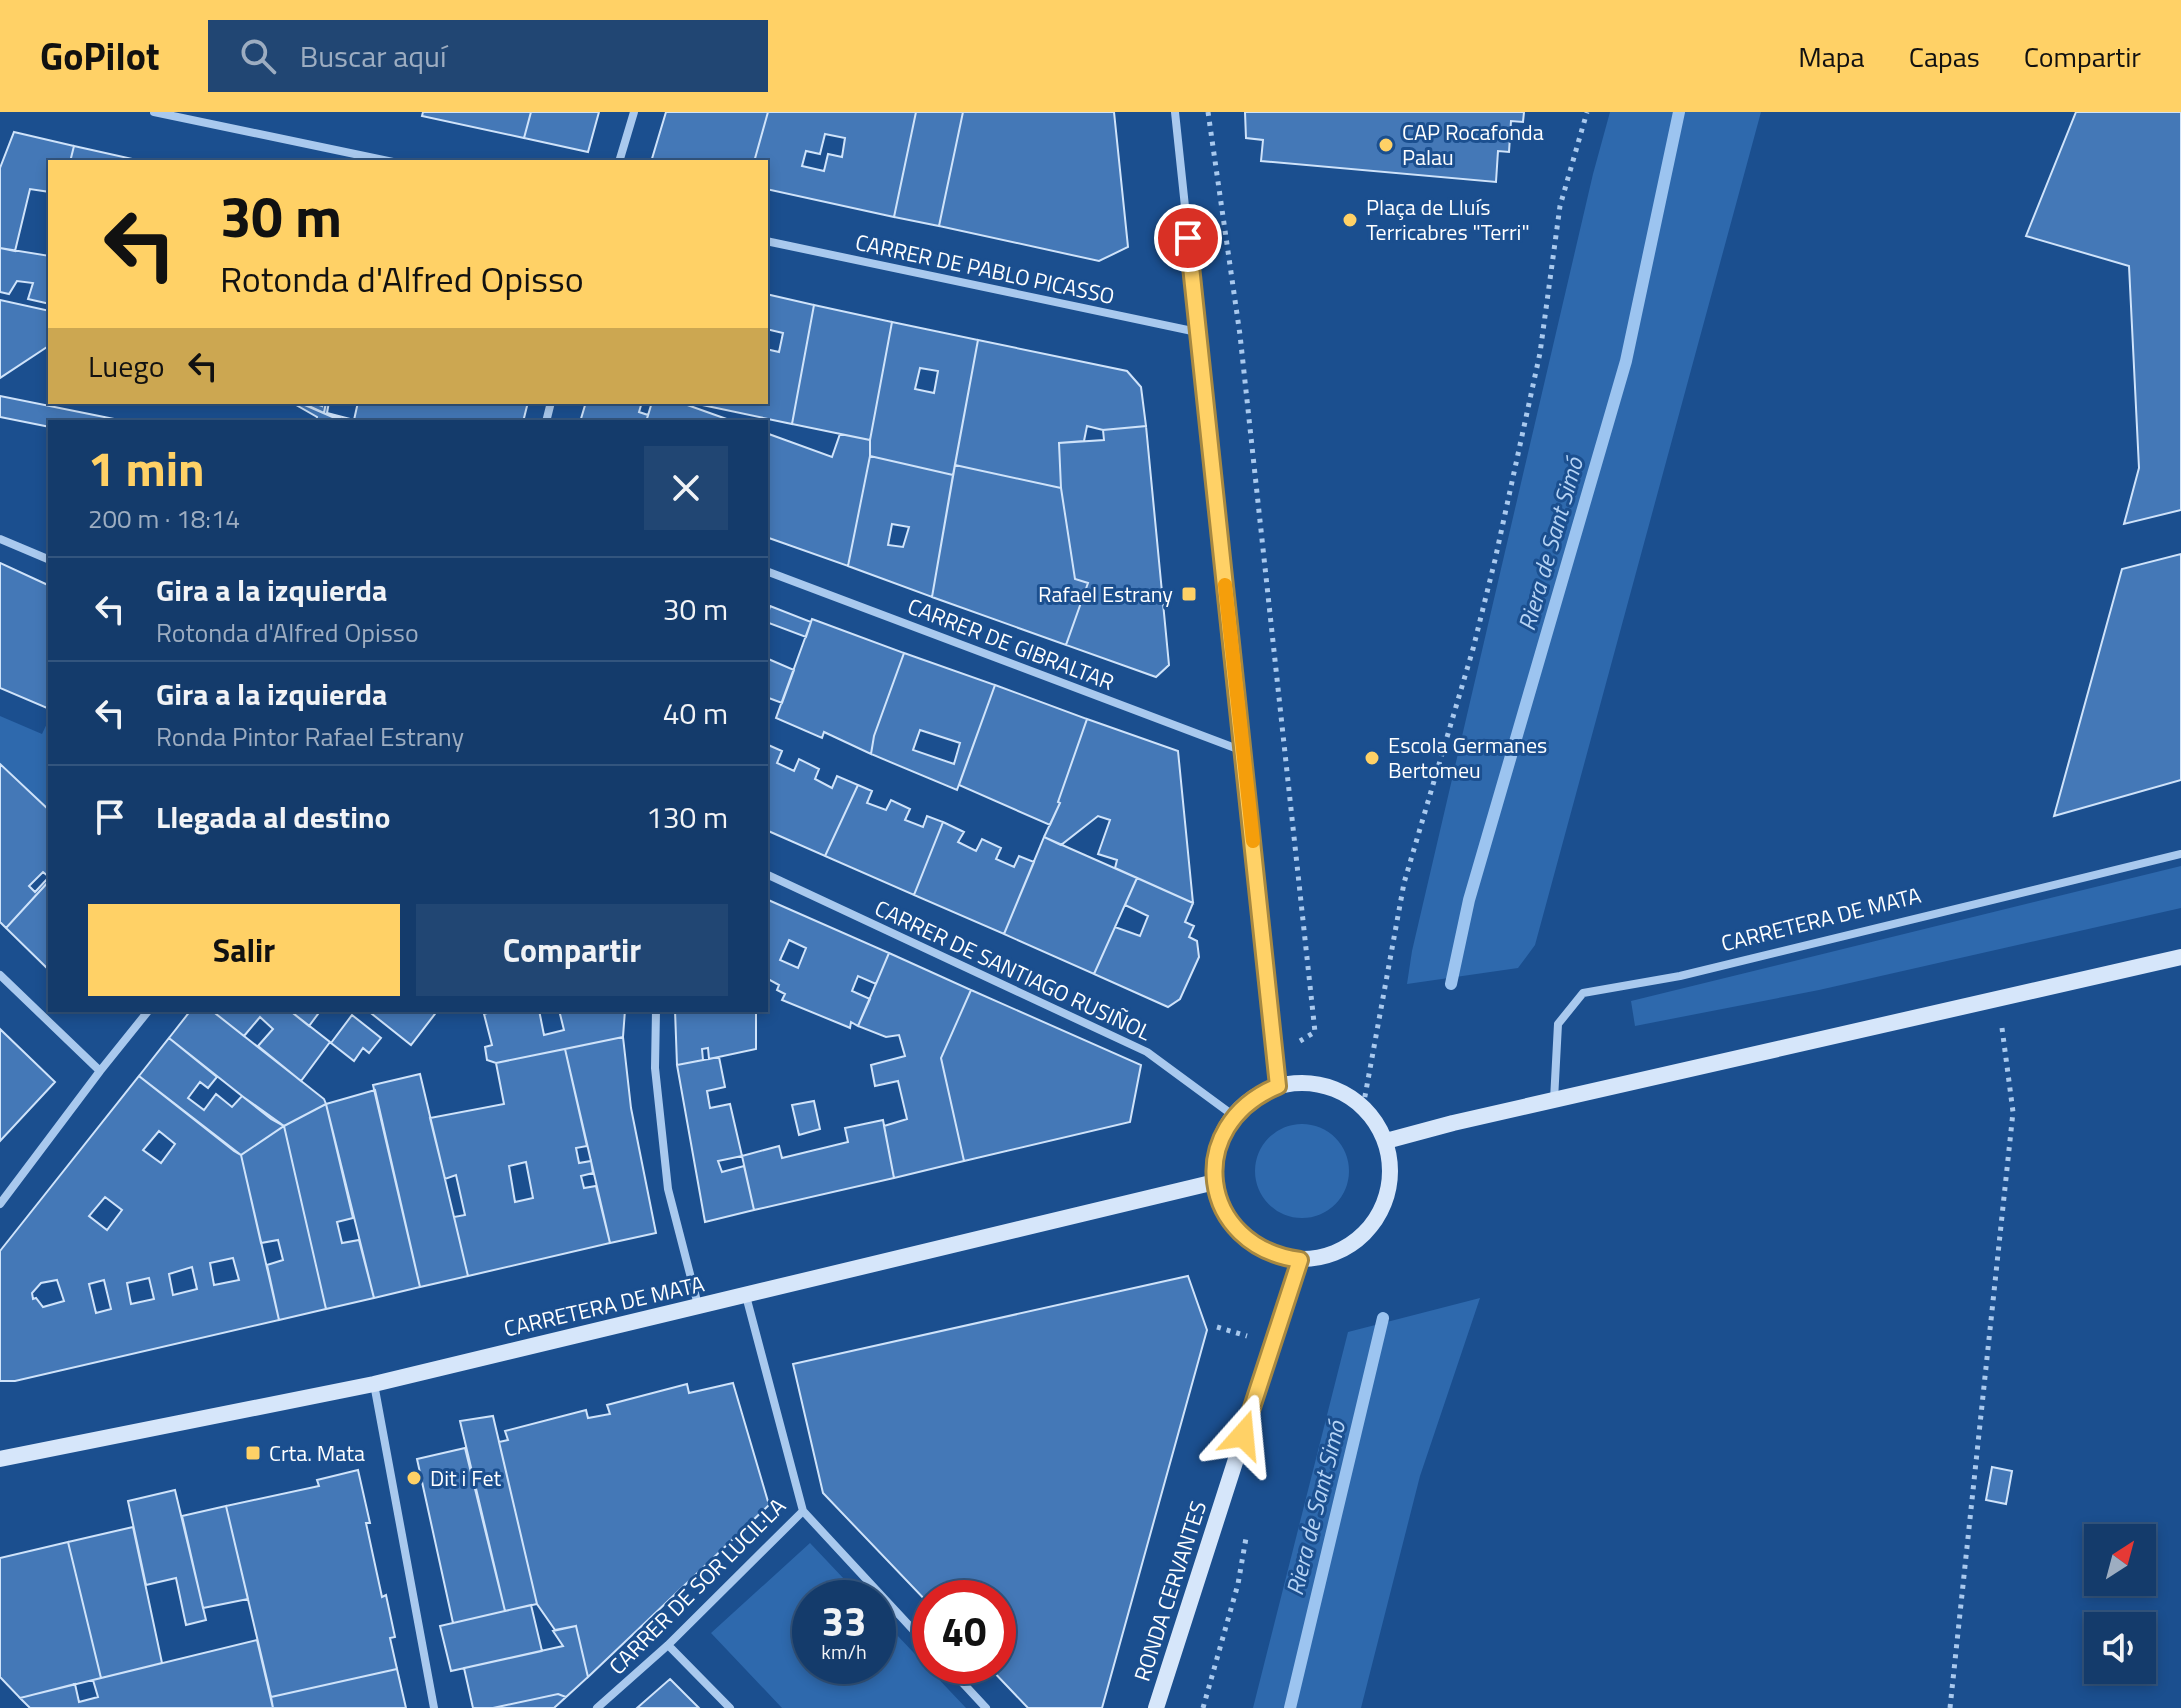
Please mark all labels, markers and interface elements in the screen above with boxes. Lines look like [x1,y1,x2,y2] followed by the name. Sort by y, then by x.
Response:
[208,20,768,92] search box
[40,27,160,85] text: GoPilot
[300,33,446,79] text: Buscar aquí
[236,34,280,78] icon: search
[1798,35,1865,78] text: Mapa
[1909,35,1980,78] text: Capas
[2024,35,2141,78] text: Compartir
[1402,115,1544,174] place label: CAP Rocafonda Palau
[1377,136,1395,154] marker: CAP Rocafonda Palau
[220,174,342,259] text: 30 m
[1366,190,1530,249] place label: Plaça de Lluís Terricabres "Terri"
[88,192,192,296] icon: left
[1154,204,1222,272] pin
[1341,211,1359,229] marker: Plaça de Lluís Terricabres "Terri"
[1166,216,1210,260] icon: arrive
[852,225,1118,313] street label: CARRER DE PABLO PICASSO
[220,251,584,306] text: Rotonda d'Alfred Opisso
[88,343,165,389] text: Luego
[181,344,225,388] icon: left
[88,432,205,505] text: 1 min
[644,446,728,530] button: close
[1508,452,1592,635] water label: Riera de Sant Simó
[88,499,240,538] text: 200 m · 18:14
[156,567,387,613] text: Gira a la izquierda
[1038,577,1173,611] place label: Rafael Estrany
[1180,585,1198,603] marker: Rafael Estrany
[663,586,728,632] text: 30 m
[88,587,132,631] icon: left
[903,589,1119,699] street label: CARRER DE GIBRALTAR
[156,613,419,652] text: Rotonda d'Alfred Opisso
[156,671,387,717] text: Gira a la izquierda
[663,690,728,736] text: 40 m
[88,691,132,735] icon: left
[156,717,464,756] text: Ronda Pintor Rafael Estrany
[1388,728,1547,787] place label: Escola Germanes Bertomeu
[1363,749,1381,767] marker: Escola Germanes Bertomeu
[156,794,390,840] text: Llegada al destino
[646,794,728,840] text: 130 m
[88,795,132,839] icon: arrive
[1718,878,1924,960] street label: CARRETERA DE MATA
[869,891,1157,1049] street label: CARRER DE SANTIAGO RUSIÑOL
[88,904,400,996] button: Salir
[416,904,728,996] button: Compartir
[500,1266,708,1346] street label: CARRETERA DE MATA
[1201,1393,1285,1477] position arrow
[1276,1416,1354,1599] water label: Riera de Sant Simó
[269,1436,365,1470] place label: Crta. Mata
[244,1444,262,1462] marker: Crta. Mata
[430,1461,501,1495] place label: Dit i Fet
[405,1469,423,1487] marker: Dit i Fet
[601,1490,793,1682] street label: CARRER DE SOR LUCIL·LA
[1125,1496,1215,1686] street label: RONDA CERVANTES
[2084,1524,2156,1596] north arrow
[2084,1524,2156,1684] map controls
[912,1580,1016,1684] speed limit sign: 40
[822,1591,866,1652] text: 33
[2084,1612,2156,1684] button: sound
[821,1636,867,1667] text: km/h

